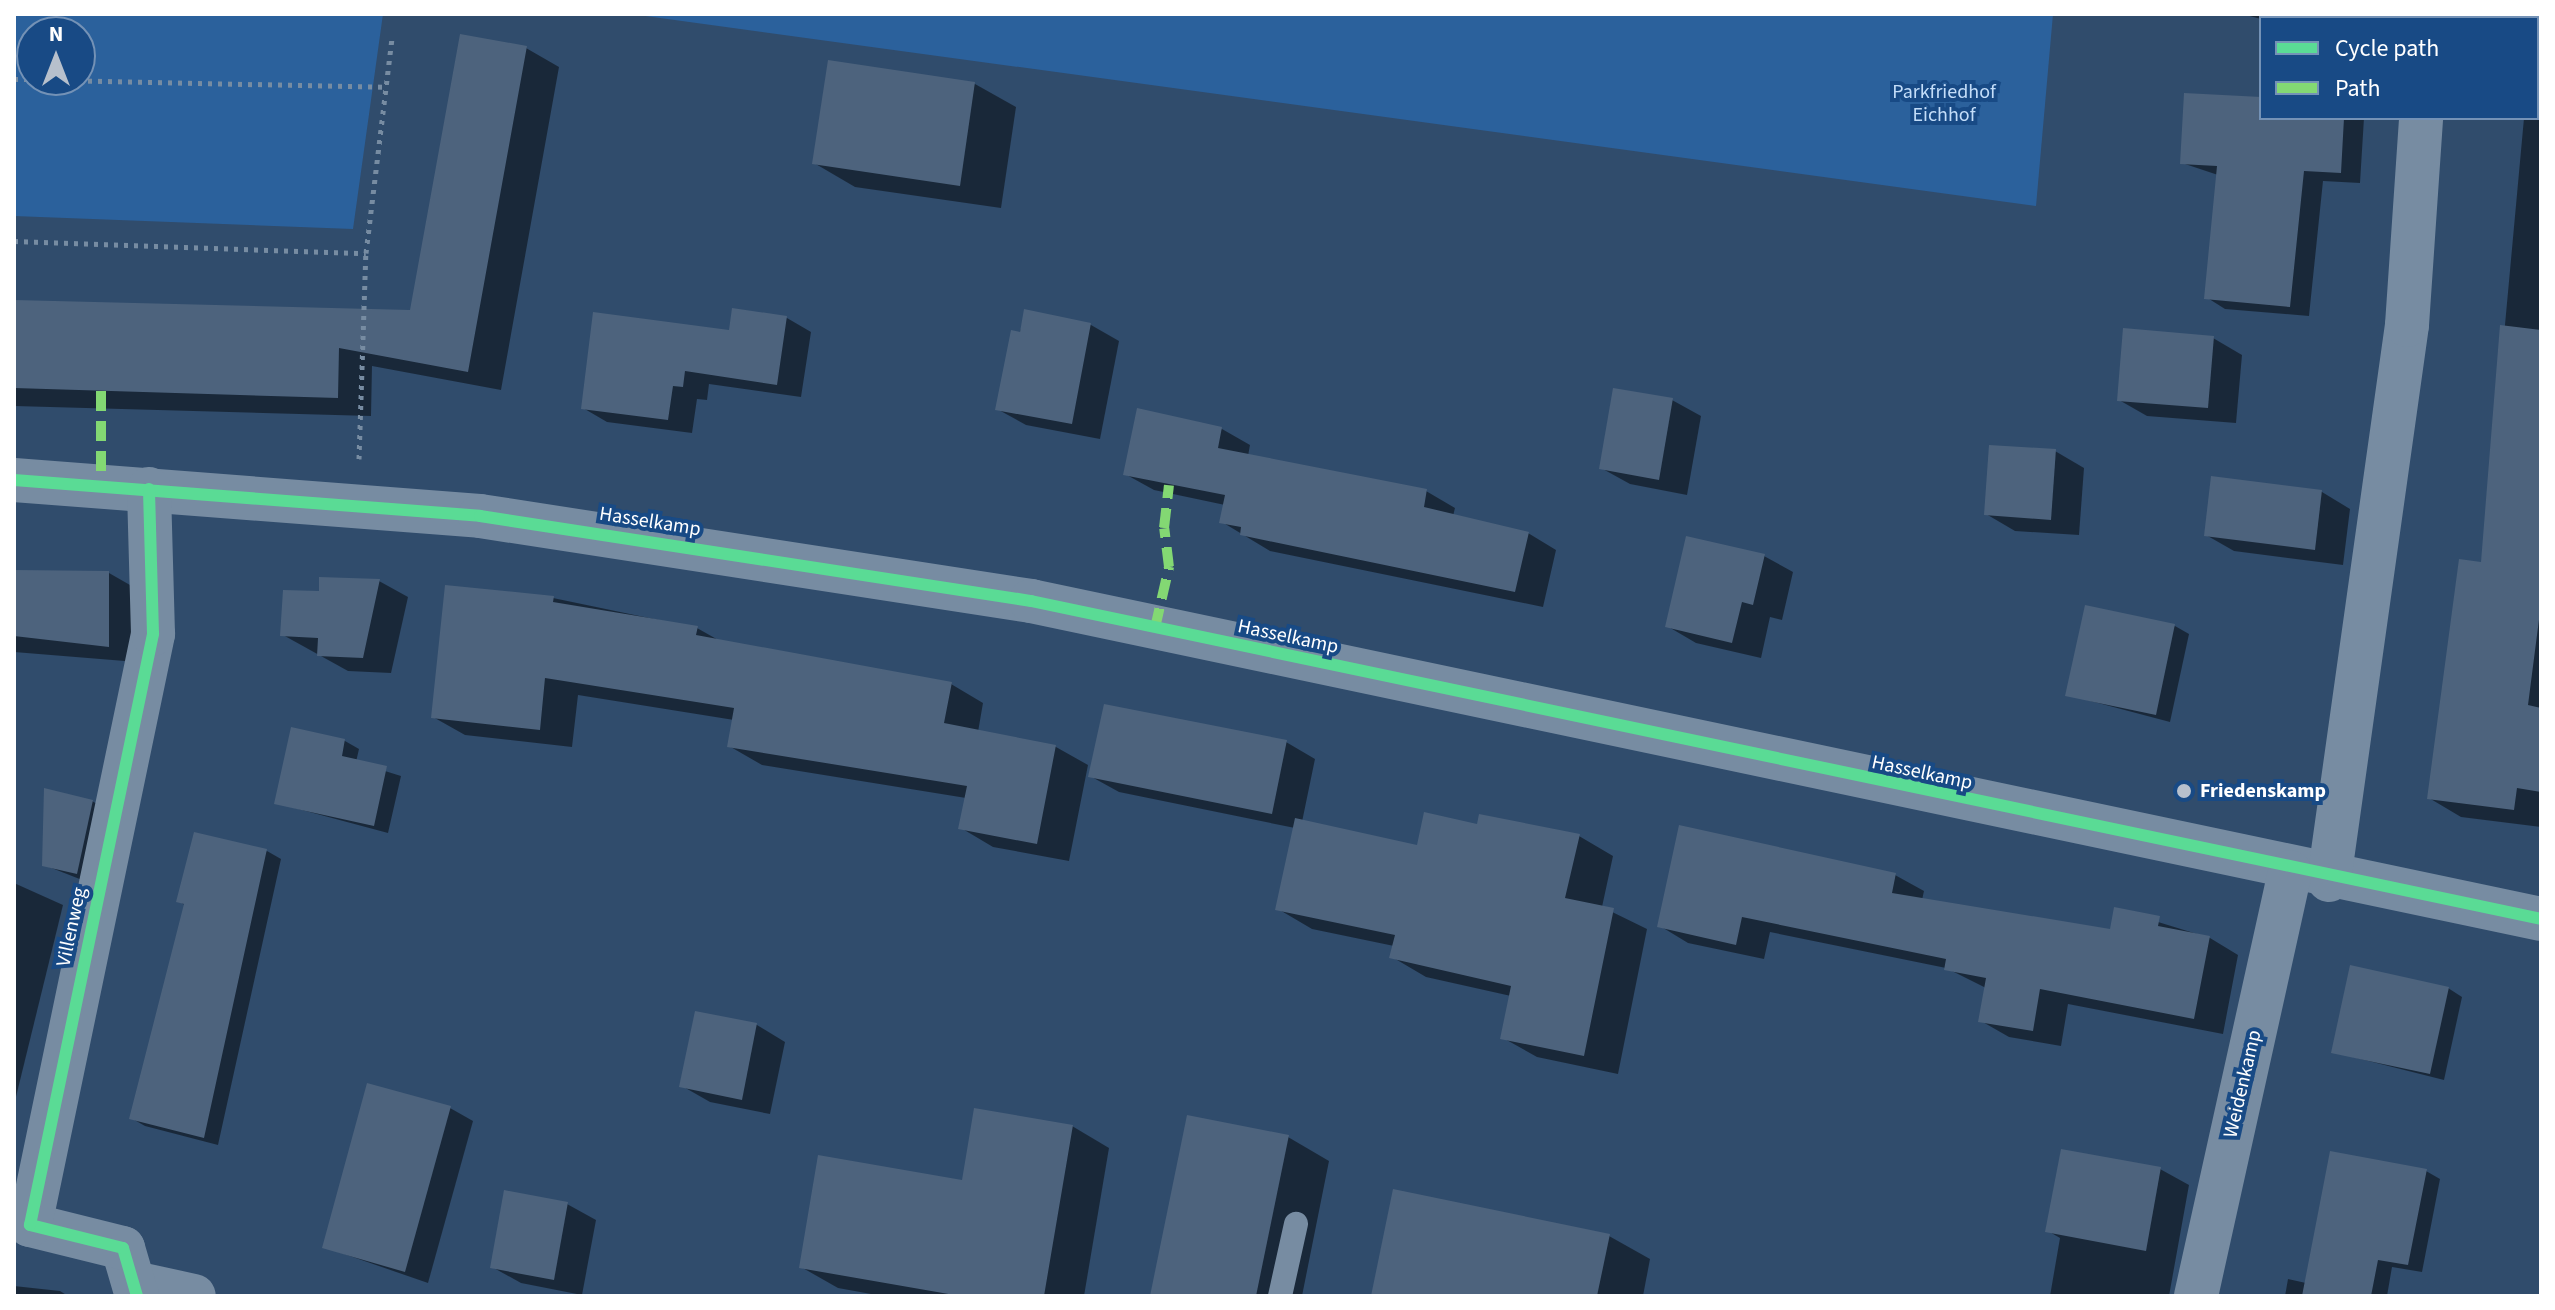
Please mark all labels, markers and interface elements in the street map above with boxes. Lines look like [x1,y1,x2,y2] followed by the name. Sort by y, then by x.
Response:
[16,16,96,96] north arrow
[2259,16,2539,120] legend
[49,18,63,50] text: N
[2335,31,2439,66] text: Cycle path
[2335,71,2381,106] text: Path
[1892,80,1996,127] park label: Parkfriedhof Eichhof
[598,502,702,542] street label: Hasselkamp
[1235,615,1341,659] street label: Hasselkamp
[1869,751,1975,795] street label: Hasselkamp
[2200,779,2326,803] place label: Friedenskamp
[2175,782,2193,800] marker: Friedenskamp
[52,885,92,969] street label: Villenweg
[2219,1028,2267,1140] street label: Weidenkamp

